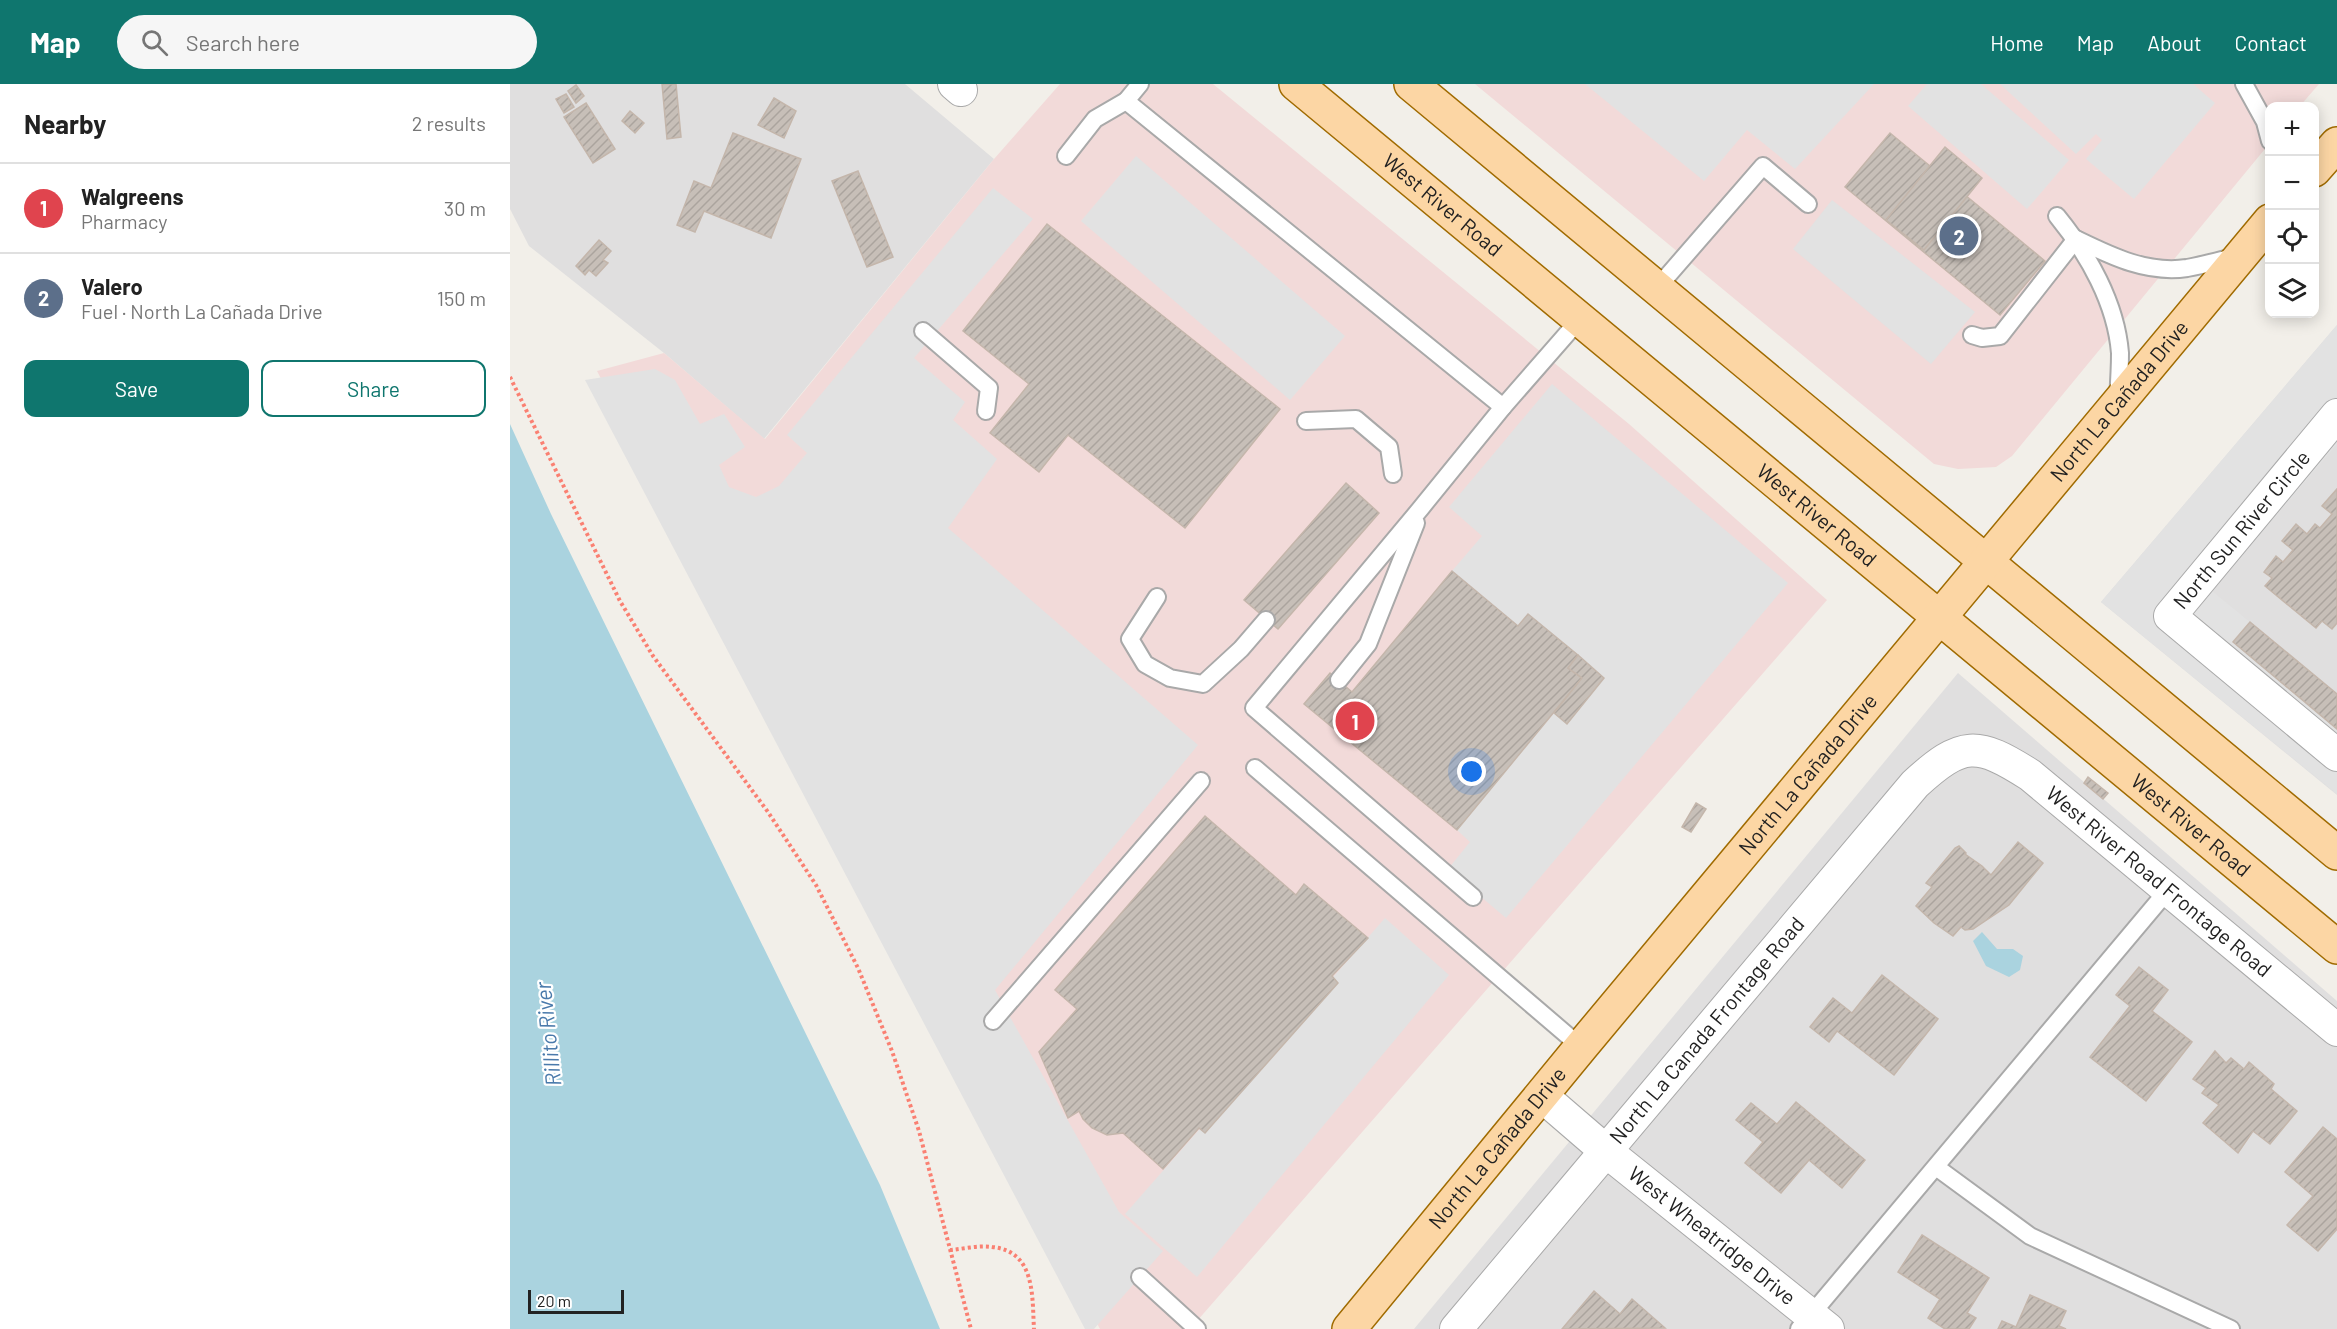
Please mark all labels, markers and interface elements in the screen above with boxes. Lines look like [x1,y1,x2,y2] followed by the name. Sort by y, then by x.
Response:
[117,15,537,69] search box
[30,25,81,59] text: Map
[138,26,171,59] icon: search
[186,29,300,55] text: Search here
[1990,30,2044,55] text: Home
[2077,30,2114,55] text: Map
[2147,30,2202,55] text: About
[2235,30,2307,55] text: Contact
[2265,102,2319,318] map controls
[2265,102,2319,156] button: +
[24,108,106,139] text: Nearby
[412,111,486,135] text: 2 results
[1378,147,1508,261] street label: West River Road
[2265,156,2319,210] button: −
[81,183,183,209] text: Walgreens
[40,196,47,220] text: 1
[444,196,486,220] text: 30 m
[81,209,167,233] text: Pharmacy
[2265,210,2319,264] button: locate
[1940,214,1978,258] pin: 2
[2265,264,2319,318] button: layers
[81,273,143,299] text: Valero
[38,286,49,310] text: 2
[437,286,486,310] text: 150 m
[81,299,323,323] text: Fuel · North La Cañada Drive
[2044,315,2193,486] street label: North La Cañada Drive
[24,360,249,417] button: Save
[261,360,486,417] button: Share
[2167,445,2314,613] street label: North Sun River Circle
[1753,458,1882,571] street label: West River Road
[1733,688,1882,859] street label: North La Cañada Drive
[1336,698,1374,744] pin: 1
[1457,757,1486,786] your location
[2127,768,2256,881] street label: West River Road
[2042,780,2277,982] street label: West River Road Frontage Road
[1603,911,1809,1148] street label: North La Canada Frontage Road
[528,980,565,1087] water label: Rillito River
[1423,1061,1570,1233] street label: North La Cañada Drive
[1624,1160,1801,1309] street label: West Wheatridge Drive
[528,1287,624,1314] scale bar
[537,1291,571,1310] text: 20 m

